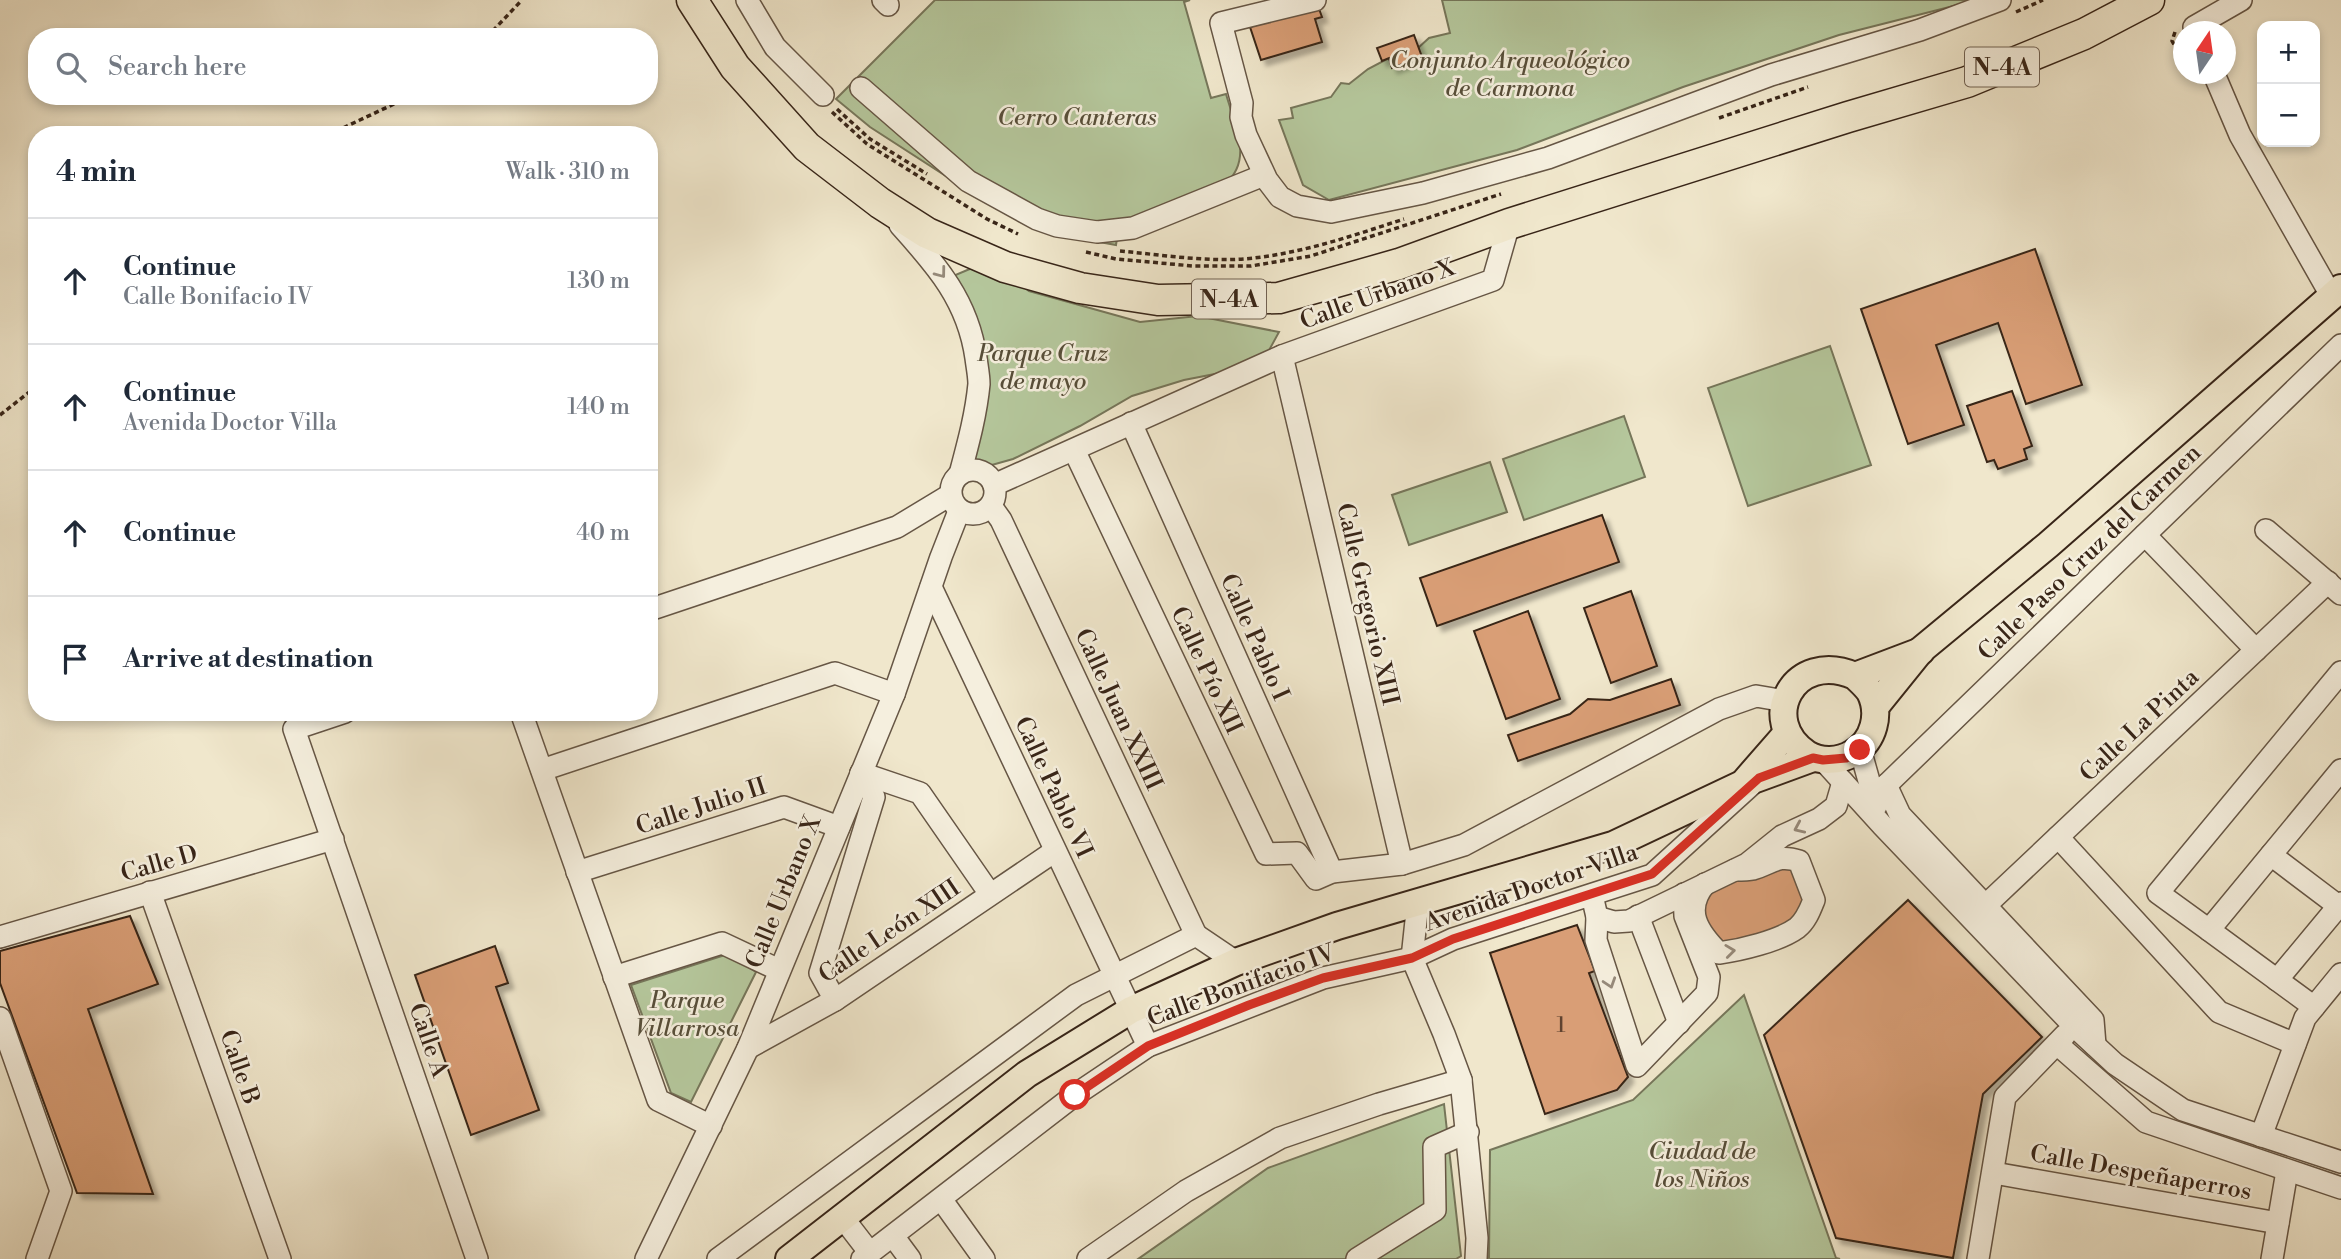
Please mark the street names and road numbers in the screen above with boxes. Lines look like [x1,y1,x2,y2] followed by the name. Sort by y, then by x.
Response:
[1965,48,2039,86] road number: N-4A
[1296,253,1459,337] street label: Calle Urbano X
[1192,280,1266,318] road number: N-4A
[1972,438,2207,667] street label: Calle Paso Cruz del Carmen
[1329,500,1405,708] street label: Calle Gregorio XIII
[1213,569,1295,705] street label: Calle Pablo I
[1164,602,1249,739] street label: Calle Pío XII
[1068,624,1169,795] street label: Calle Juan XXIII
[2074,662,2206,789] street label: Calle La Pinta
[1007,712,1099,863] street label: Calle Pablo VI
[632,772,770,842] street label: Calle Julio II
[740,811,828,973] street label: Calle Urbano X
[1420,837,1643,939] street label: Avenida Doctor Villa
[117,839,201,889] street label: Calle D
[813,874,966,990] street label: Calle León XIII
[1143,938,1340,1034] street label: Calle Bonifacio IV
[401,999,455,1082] street label: Calle A
[212,1026,266,1109] street label: Calle B
[2028,1139,2254,1207] street label: Calle Despeñaperros

